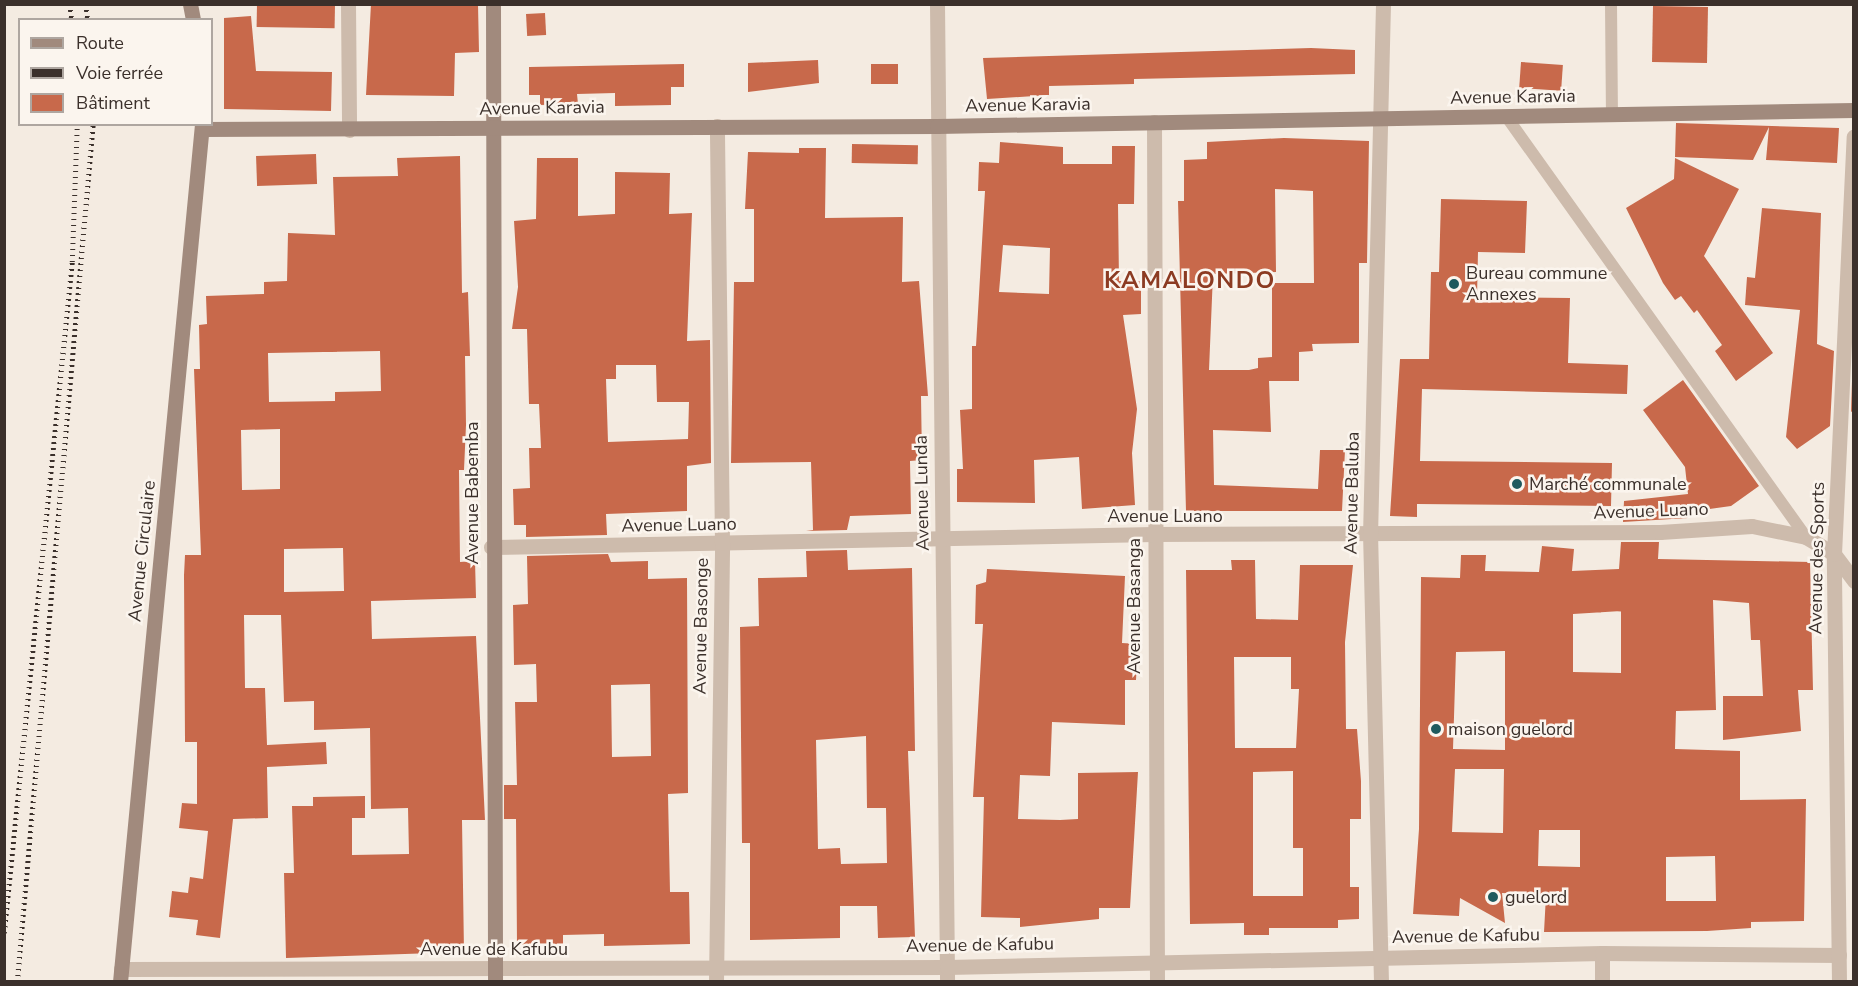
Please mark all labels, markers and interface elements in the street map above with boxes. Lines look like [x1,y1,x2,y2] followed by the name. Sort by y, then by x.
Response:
[18,18,213,126] legend
[76,31,124,55] text: Route
[76,61,163,85] text: Voie ferrée
[1450,85,1576,109] street label: Avenue Karavia
[76,91,150,115] text: Bâtiment
[965,93,1091,117] street label: Avenue Karavia
[479,96,605,120] street label: Avenue Karavia
[1466,263,1607,306] place label: Bureau commune Annexes
[1104,267,1276,295] district label: KAMALONDO
[1447,277,1461,291] marker: Bureau commune Annexes
[461,421,483,565] street label: Avenue Babemba
[1340,431,1364,555] street label: Avenue Baluba
[910,435,934,551] street label: Avenue Lunda
[1529,473,1687,495] place label: Marché communale
[1510,477,1524,491] marker: Marché communale
[124,479,160,623] street label: Avenue Circulaire
[1805,481,1829,635] street label: Avenue des Sports
[1593,498,1709,524] street label: Avenue Luano
[1107,505,1223,527] street label: Avenue Luano
[621,513,737,537] street label: Avenue Luano
[1123,538,1145,674] street label: Avenue Basanga
[689,558,713,694] street label: Avenue Basonge
[1448,718,1573,740] place label: maison guelord
[1429,722,1443,736] marker: maison guelord
[1505,886,1567,908] place label: guelord
[1486,890,1500,904] marker: guelord
[1392,924,1540,948] street label: Avenue de Kafubu
[906,933,1054,957] street label: Avenue de Kafubu
[420,938,568,960] street label: Avenue de Kafubu

